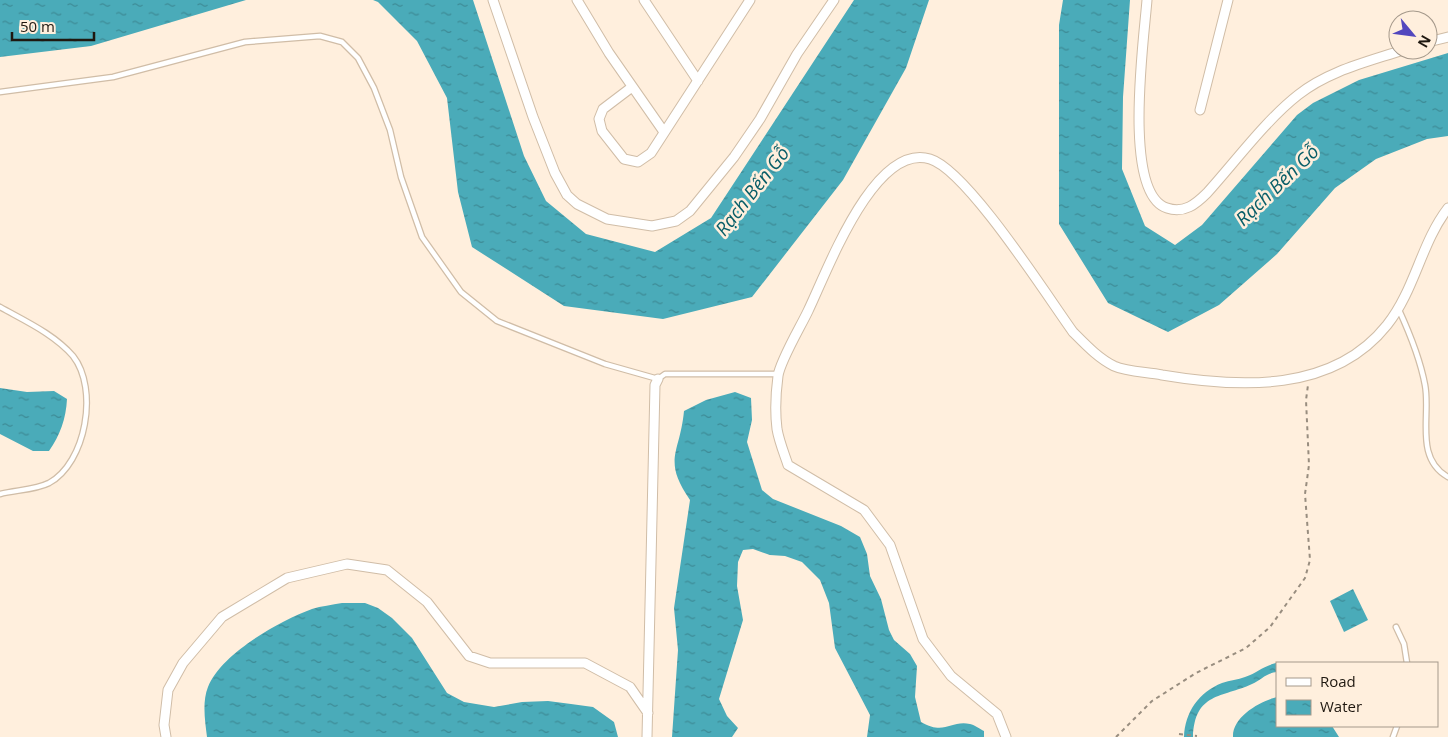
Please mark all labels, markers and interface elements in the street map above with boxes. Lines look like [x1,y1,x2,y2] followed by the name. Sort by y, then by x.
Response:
[12,10,95,42] scale bar
[1388,10,1438,60] north arrow
[20,16,55,36] text: 50 m
[1414,32,1436,51] text: N
[1230,138,1325,231] water label: Rạch Bến Gỗ
[709,141,795,241] water label: Rạch Bến Gỗ
[1276,662,1438,727] legend
[1320,671,1356,691] text: Road
[1320,696,1362,716] text: Water

